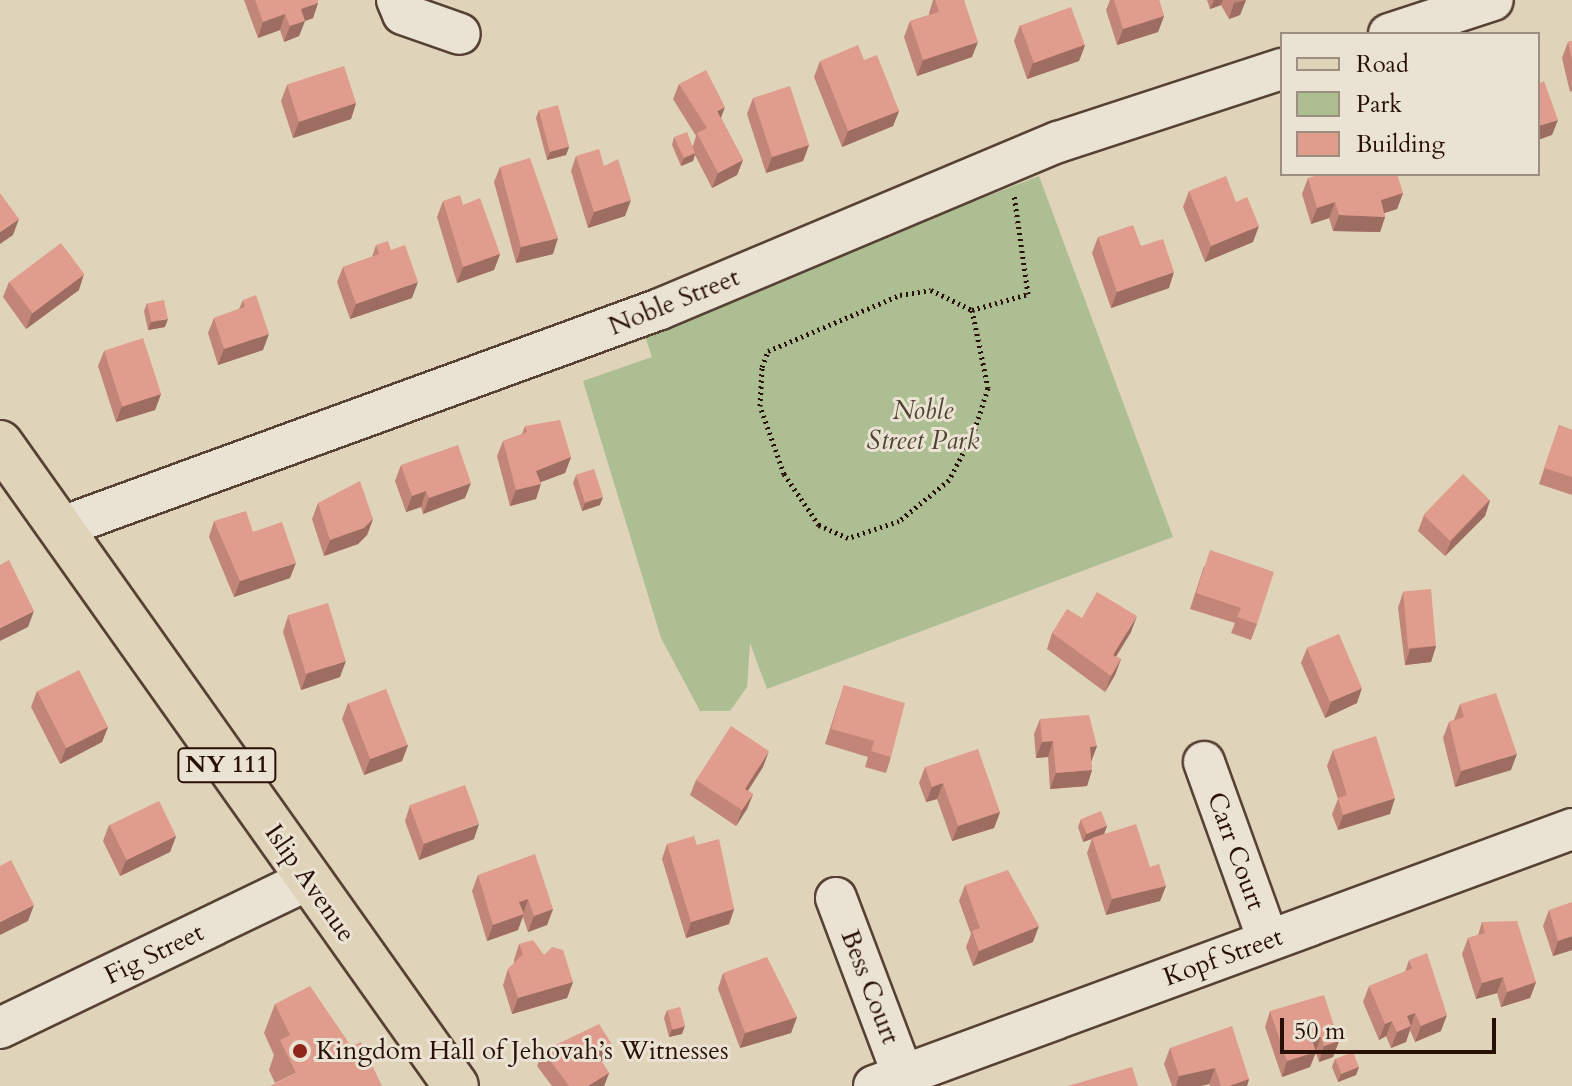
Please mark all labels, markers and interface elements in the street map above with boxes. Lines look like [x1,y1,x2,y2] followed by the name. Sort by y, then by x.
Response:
[1280,32,1540,176] legend
[1356,48,1409,81] text: Road
[1356,88,1402,121] text: Park
[1356,128,1445,161] text: Building
[604,262,744,342] street label: Noble Street
[867,395,979,456] park label: Noble Street Park
[177,745,277,785] road number: NY 111
[1200,788,1272,914] street label: Carr Court
[258,818,362,948] street label: Islip Avenue
[99,917,209,991] street label: Fig Street
[1159,921,1287,993] street label: Kopf Street
[834,926,906,1048] street label: Bess Court
[1284,1002,1500,1052] scale bar
[1294,1015,1345,1048] text: 50 m
[316,1035,729,1067] place label: Kingdom Hall of Jehovah’s Witnesses
[291,1042,309,1060] marker: Kingdom Hall of Jehovah’s Witnesses

